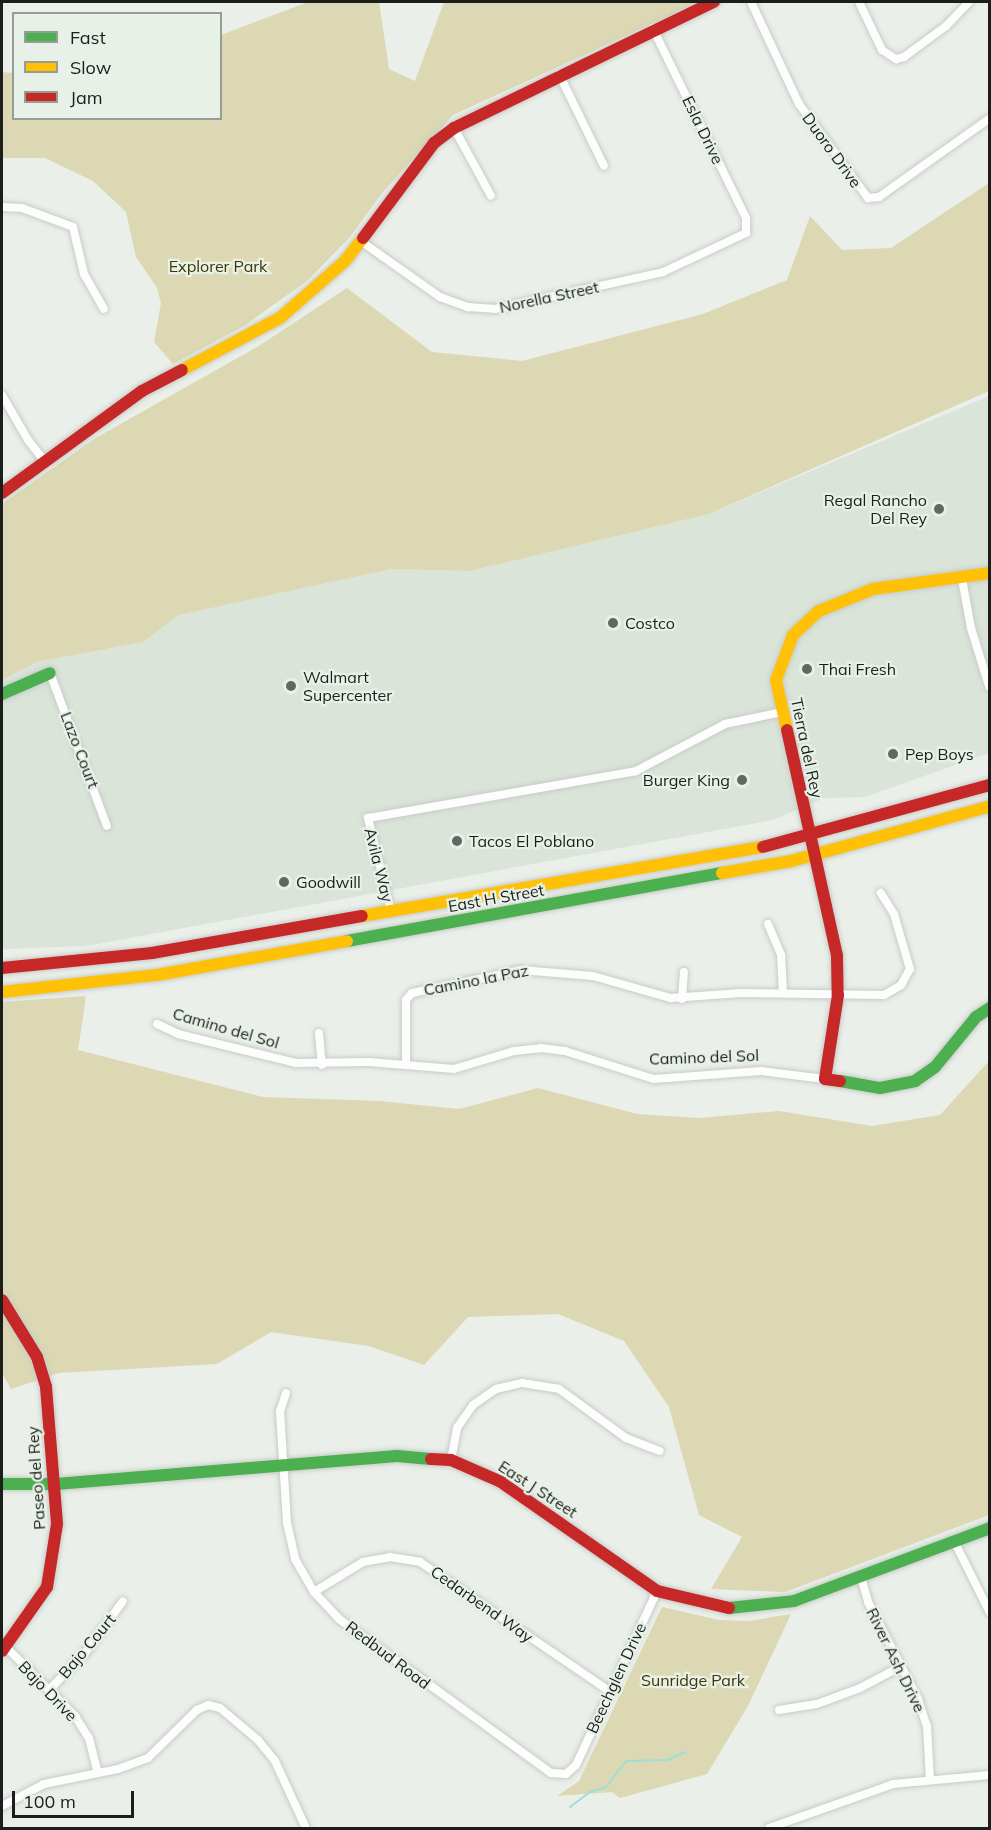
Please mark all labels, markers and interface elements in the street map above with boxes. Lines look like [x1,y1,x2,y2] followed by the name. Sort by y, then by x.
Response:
[12,12,222,120] legend
[70,26,106,49] text: Fast
[70,56,111,79] text: Slow
[70,86,103,109] text: Jam
[678,93,728,167] street label: Esla Drive
[798,109,866,191] street label: Duoro Drive
[169,256,267,276] park label: Explorer Park
[498,277,600,317] street label: Norella Street
[824,490,927,528] place label: Regal Rancho Del Rey
[932,502,946,516] marker: Regal Rancho Del Rey
[625,613,675,633] place label: Costco
[606,616,620,630] marker: Costco
[819,659,896,679] place label: Thai Fresh
[800,662,814,676] marker: Thai Fresh
[303,667,392,705] place label: Walmart Supercenter
[284,679,298,693] marker: Walmart Supercenter
[787,696,827,800] street label: Tierra del Rey
[57,709,103,791] street label: Lazo Court
[905,744,974,764] place label: Pep Boys
[886,747,900,761] marker: Pep Boys
[643,770,730,790] place label: Burger King
[735,773,749,787] marker: Burger King
[360,826,398,904] street label: Avila Way
[469,831,594,851] place label: Tacos El Poblano
[450,834,464,848] marker: Tacos El Poblano
[296,872,361,892] place label: Goodwill
[277,875,291,889] marker: Goodwill
[446,880,546,916] street label: East H Street
[422,960,530,1000] street label: Camino la Paz
[170,1004,282,1052] street label: Camino del Sol
[649,1045,759,1069] street label: Camino del Sol
[23,1426,49,1530] street label: Paseo del Rey
[495,1456,581,1522] street label: East J Street
[427,1562,537,1646] street label: Cedarbend Way
[862,1605,930,1715] street label: River Ash Drive
[55,1610,119,1682] street label: Bajo Court
[342,1617,434,1693] street label: Redbud Road
[582,1620,650,1736] street label: Beechglen Drive
[15,1657,81,1725] street label: Bajo Drive
[641,1670,745,1690] park label: Sunridge Park
[15,1779,136,1817] scale bar
[23,1790,76,1813] text: 100 m

